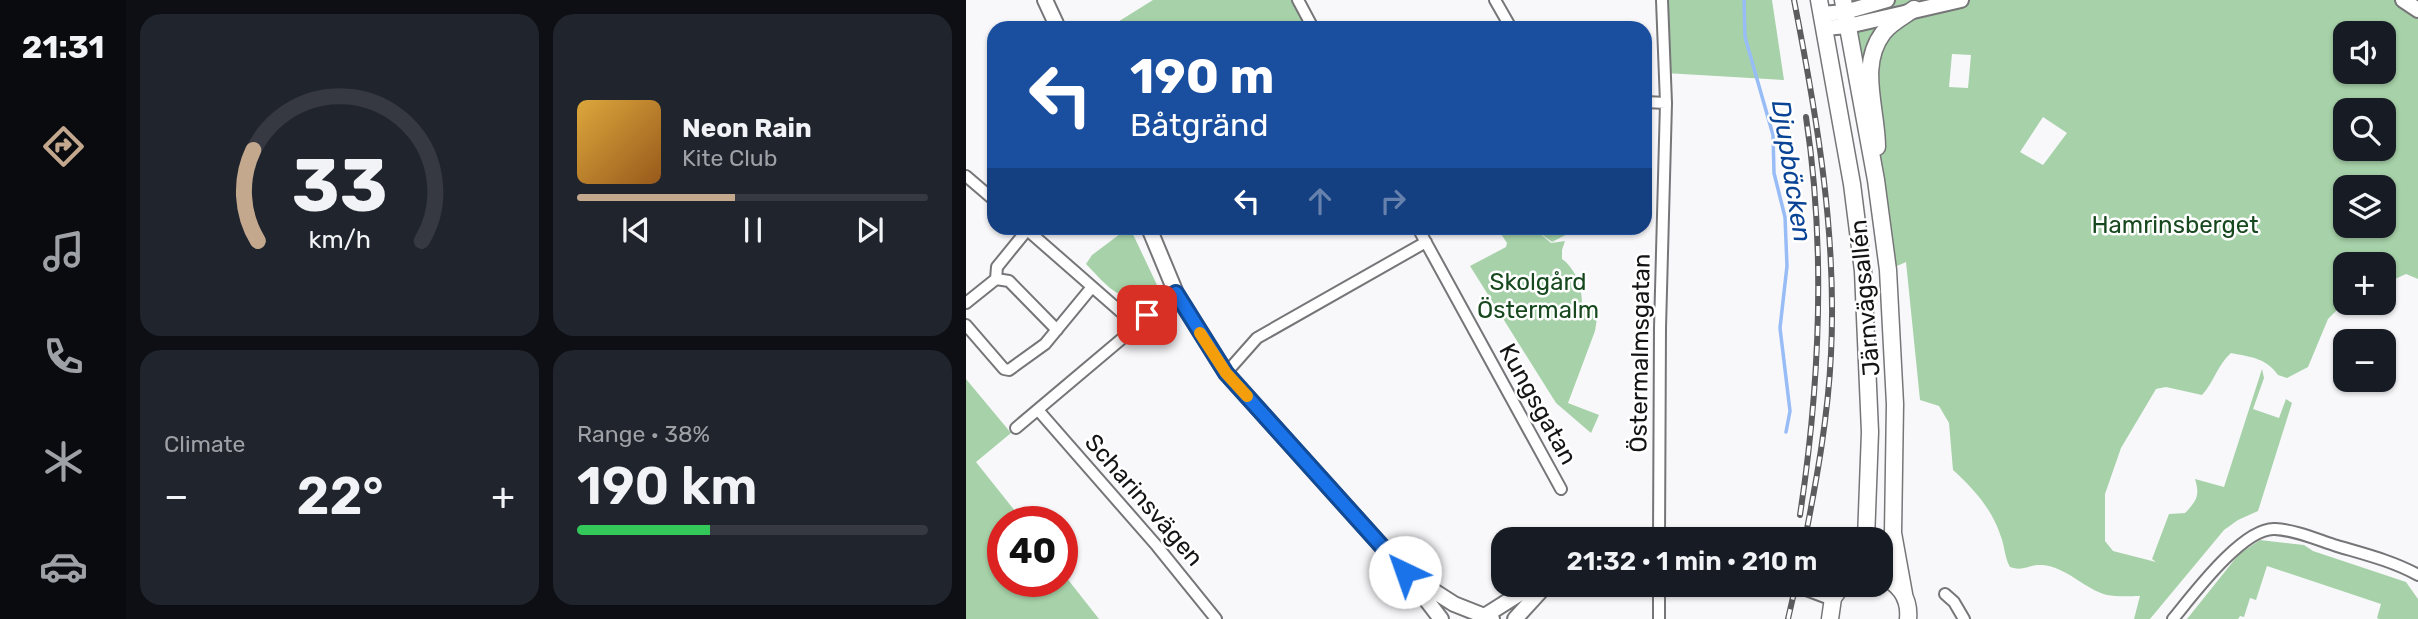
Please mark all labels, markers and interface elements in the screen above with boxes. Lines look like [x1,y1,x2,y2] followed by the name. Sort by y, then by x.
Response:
[2333,21,2396,392] map controls
[2333,21,2396,84] button: sound
[22,28,104,66] text: 21:31
[1130,47,1274,105] text: 190 m
[1015,49,1106,140] icon: left
[1765,98,1818,244] water label: Djupbäcken
[2333,98,2396,161] button: search
[1130,106,1269,144] text: Båtgränd
[682,113,812,144] text: Neon Rain
[39,122,88,171] icon: directions
[292,143,387,229] text: 33
[682,144,777,172] text: Kite Club
[2333,175,2396,238] button: layers
[1228,182,1266,220] icon: left
[1301,182,1339,220] icon: ahead
[1374,182,1412,220] icon: right
[617,211,655,249] icon: previous
[734,211,772,249] icon: pause
[851,211,889,249] icon: next
[2091,211,2259,239] park label: Hamrinsberget
[1844,218,1886,378] street label: Järnvägsallén
[308,225,371,254] text: km/h
[39,227,88,276] icon: music
[2333,252,2396,315] button: +
[1624,253,1656,453] street label: Östermalmsgatan
[1477,268,1599,324] park label: Skolgård Östermalm
[1117,285,1177,345] pin
[1128,296,1166,334] icon: arrive
[2333,329,2396,392] button: −
[39,332,88,381] icon: phone
[1493,339,1583,469] street label: Kungsgatan
[577,420,710,448] text: Range · 38%
[1079,428,1209,572] street label: Scharinsvägen
[164,430,245,458] text: Climate
[39,437,88,486] icon: climate
[577,455,758,517] text: 190 km
[297,465,384,527] text: 22°
[164,473,189,519] text: −
[491,473,515,519] text: +
[987,506,1078,597] speed limit sign: 40
[1368,535,1442,609] position arrow
[39,542,88,591] icon: car
[1567,546,1817,577] text: 21:32 · 1 min · 210 m

